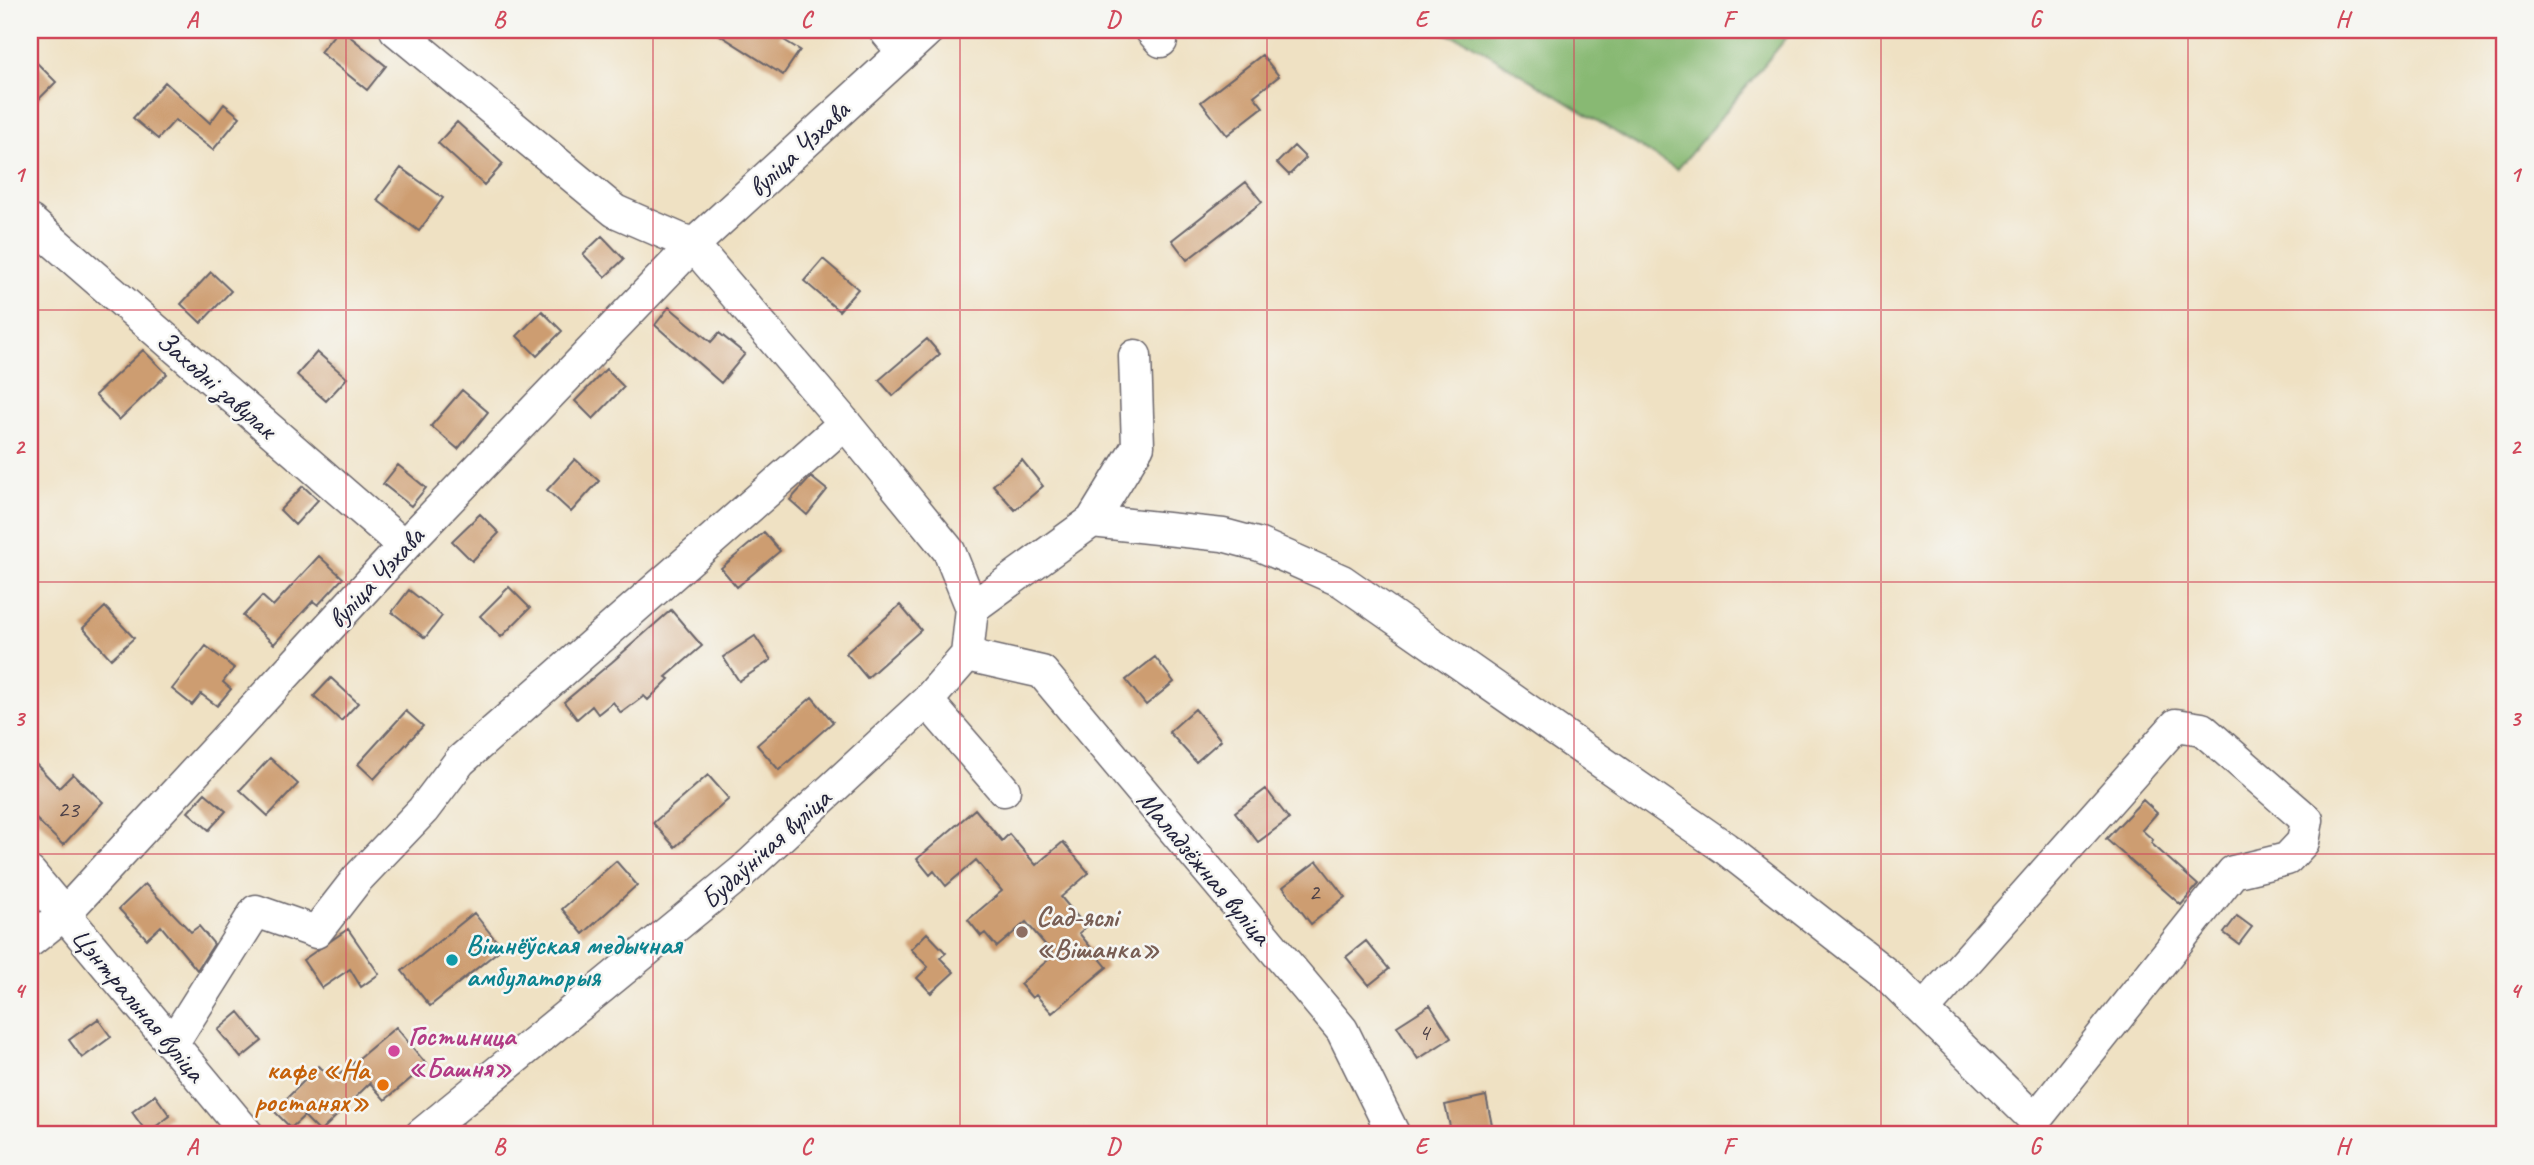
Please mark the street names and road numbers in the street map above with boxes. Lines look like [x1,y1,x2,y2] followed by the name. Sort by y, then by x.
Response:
[740,91,858,204] street label: вуліца Чэхава
[149,323,286,449] street label: Заходні завулак
[319,518,432,635] street label: вуліца Чэхава
[693,779,839,916] street label: Будаўнічая вуліца
[1130,783,1281,953] street label: Маладзёжная вуліца
[64,920,215,1090] street label: Цэнтральная вуліца

